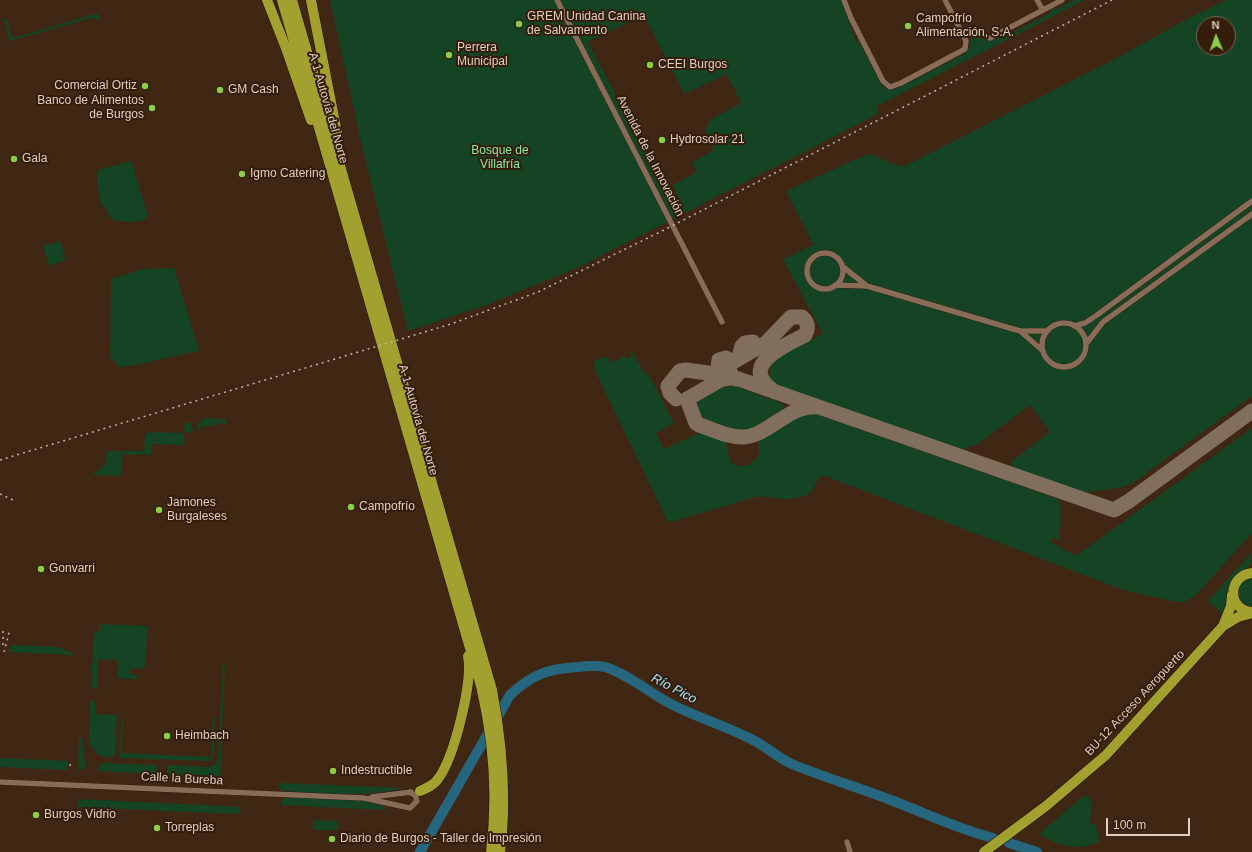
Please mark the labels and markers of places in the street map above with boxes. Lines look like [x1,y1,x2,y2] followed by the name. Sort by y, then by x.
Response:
[527,10,646,38] place label: GREM Unidad Canina de Salvamento
[916,12,1014,40] place label: Campofrío Alimentación, S.A.
[514,19,524,29] marker: GREM Unidad Canina de Salvamento
[903,21,913,31] marker: Campofrío Alimentación, S.A.
[457,41,508,69] place label: Perrera Municipal
[444,50,454,60] marker: Perrera Municipal
[658,58,727,72] place label: CEEI Burgos
[645,60,655,70] marker: CEEI Burgos
[54,79,137,93] place label: Comercial Ortiz
[140,81,150,91] marker: Comercial Ortiz
[228,83,279,97] place label: GM Cash
[215,85,225,95] marker: GM Cash
[37,94,144,122] place label: Banco de Alimentos de Burgos
[147,103,157,113] marker: Banco de Alimentos de Burgos
[670,133,745,147] place label: Hydrosolar 21
[657,135,667,145] marker: Hydrosolar 21
[22,152,47,166] place label: Gala
[9,154,19,164] marker: Gala
[250,167,325,181] place label: Igmo Catering
[237,169,247,179] marker: Igmo Catering
[167,496,227,524] place label: Jamones Burgaleses
[359,500,415,514] place label: Campofrío
[346,502,356,512] marker: Campofrío
[154,505,164,515] marker: Jamones Burgaleses
[49,562,95,576] place label: Gonvarri
[36,564,46,574] marker: Gonvarri
[175,729,229,743] place label: Heimbach
[162,731,172,741] marker: Heimbach
[341,764,412,778] place label: Indestructible
[328,766,338,776] marker: Indestructible
[44,808,116,822] place label: Burgos Vidrio
[31,810,41,820] marker: Burgos Vidrio
[165,821,214,835] place label: Torreplas
[152,823,162,833] marker: Torreplas
[340,832,541,846] place label: Diario de Burgos - Taller de Impresión
[327,834,337,844] marker: Diario de Burgos - Taller de Impresión

